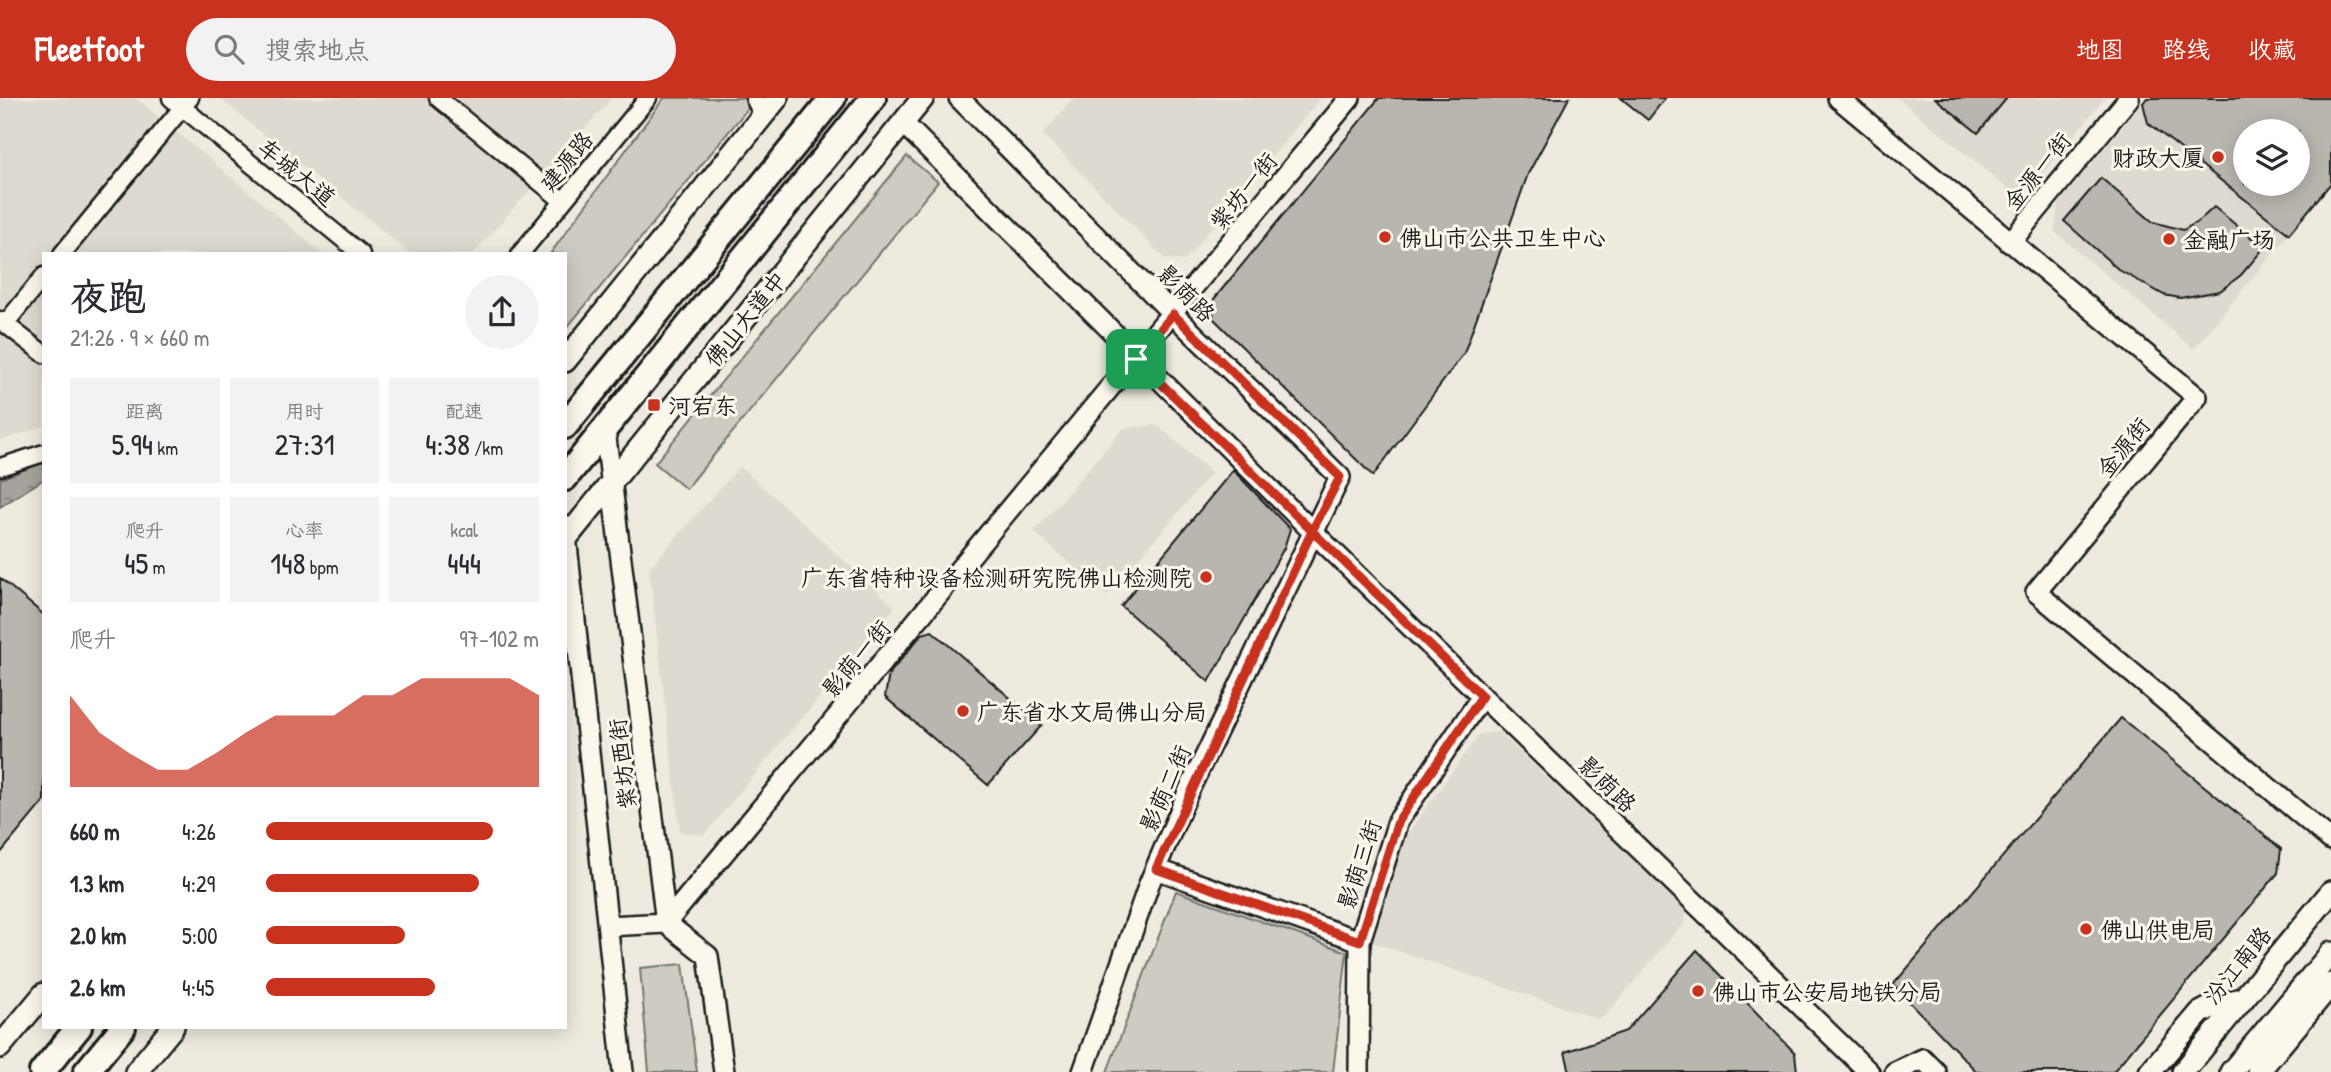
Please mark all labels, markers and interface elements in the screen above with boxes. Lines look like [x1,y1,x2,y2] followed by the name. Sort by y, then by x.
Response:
[186,18,676,81] search box
[35,27,144,71] text: Fleetfoot
[210,30,248,68] icon: search
[266,32,370,67] text: 搜索地点
[2076,33,2124,65] text: 地图
[2162,33,2210,65] text: 路线
[2248,33,2296,65] text: 收藏
[2233,119,2310,196] map controls
[2233,119,2310,196] button: layers
[532,124,600,198] street label: 建源路
[1996,125,2078,217] street label: 金源一街
[251,131,343,213] street label: 车城大道
[2112,142,2204,173] place label: 财政大厦
[1202,145,1284,237] street label: 紫坊一街
[2210,149,2226,165] marker: 财政大厦
[1399,222,1606,253] place label: 佛山市公共卫生中心
[2183,224,2275,255] place label: 金融广场
[1377,229,1393,245] marker: 佛山市公共卫生中心
[2161,231,2177,247] marker: 金融广场
[1152,258,1222,328] street label: 影荫路
[697,265,793,373] street label: 佛山大道中
[70,270,146,322] text: 夜跑
[465,275,539,349] button: share
[70,322,209,353] text: 21:26 · 9 × 660 m
[1106,329,1166,389] pin
[1117,340,1155,378] icon: arrive
[668,390,737,421] place label: 河宕东
[646,397,662,413] marker: 河宕东
[126,398,164,424] text: 距离
[285,398,324,424] text: 用时
[445,398,483,424] text: 配速
[2089,410,2157,484] street label: 金源街
[112,424,153,464] text: 5.94
[274,424,335,464] text: 27:31
[425,424,470,464] text: 4:38
[153,435,178,461] text: km
[470,435,503,461] text: /km
[126,517,164,543] text: 爬升
[285,517,324,543] text: 心率
[450,517,478,543] text: kcal
[124,543,148,583] text: 45
[270,543,305,583] text: 148
[447,543,481,583] text: 444
[148,554,165,580] text: m
[305,554,339,580] text: bpm
[801,562,1192,593] place label: 广东省特种设备检测研究院佛山检测院
[1198,569,1214,585] marker: 广东省特种设备检测研究院佛山检测院
[815,613,897,703] street label: 影荫一街
[70,623,116,654] text: 爬升
[459,623,539,654] text: 97–102 m
[977,696,1207,727] place label: 广东省水文局佛山分局
[955,703,971,719] marker: 广东省水文局佛山分局
[601,716,643,812] street label: 紫坊西街
[1132,740,1198,836] street label: 影荫二街
[1572,749,1644,819] street label: 影荫路
[1330,815,1388,913] street label: 影荫三街
[70,816,120,847] text: 660 m
[182,816,216,847] text: 4:26
[70,868,124,899] text: 1.3 km
[182,868,215,899] text: 4:29
[2100,914,2215,945] place label: 佛山供电局
[2196,919,2278,1011] street label: 汾江南路
[70,920,126,951] text: 2.0 km
[182,920,218,951] text: 5:00
[2078,921,2094,937] marker: 佛山供电局
[70,972,125,1003] text: 2.6 km
[182,972,214,1003] text: 4:45
[1712,976,1942,1007] place label: 佛山市公安局地铁分局
[1690,983,1706,999] marker: 佛山市公安局地铁分局

